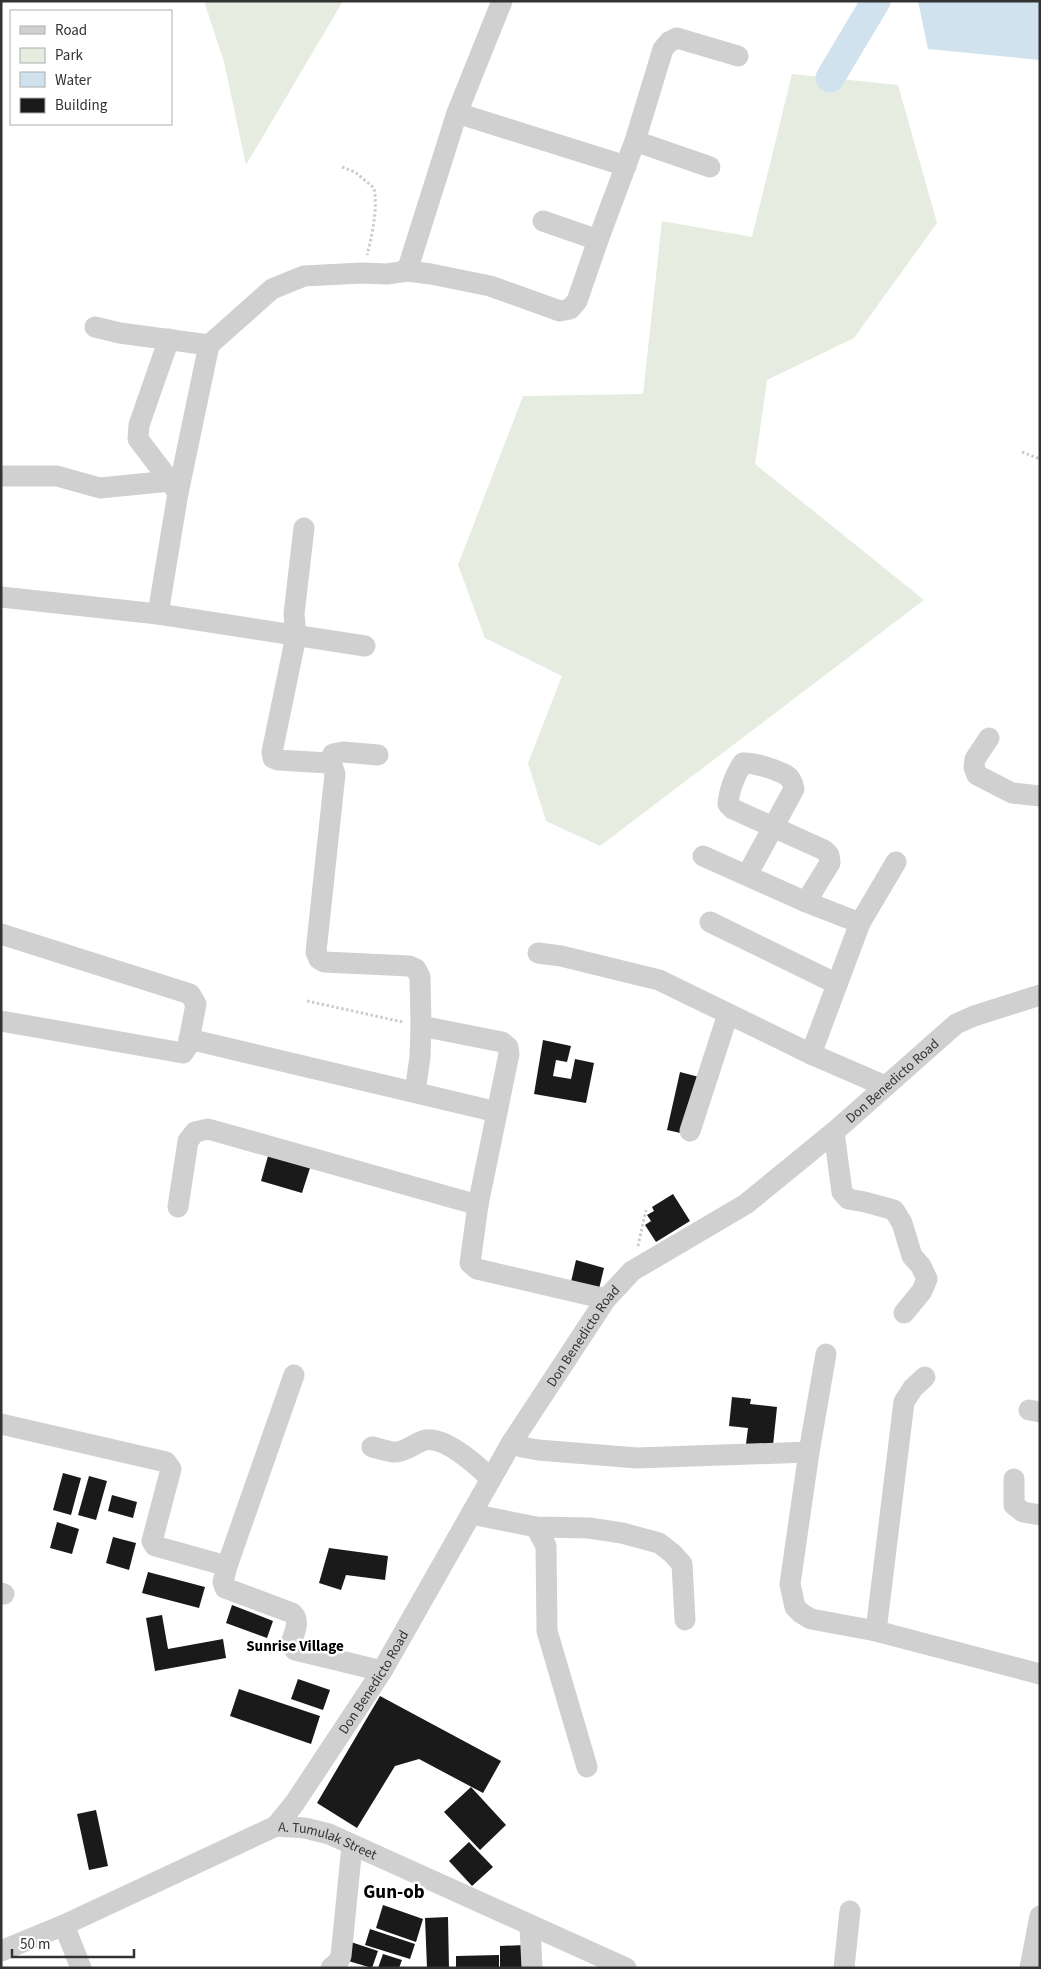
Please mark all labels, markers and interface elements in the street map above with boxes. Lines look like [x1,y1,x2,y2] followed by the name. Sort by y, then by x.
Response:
[10,10,172,125] legend
[55,20,87,41] text: Road
[55,45,84,66] text: Park
[55,70,92,91] text: Water
[55,95,108,116] text: Building
[842,1034,944,1128] street label: Don Benedicto Road
[542,1281,625,1391] street label: Don Benedicto Road
[334,1627,414,1738] street label: Don Benedicto Road
[246,1636,344,1657] district label: Sunrise Village
[278,1817,380,1865] street label: A. Tumulak Street
[363,1879,425,1906] district label: Gun-ob
[12,1926,135,1958] scale bar
[20,1934,50,1955] text: 50 m

